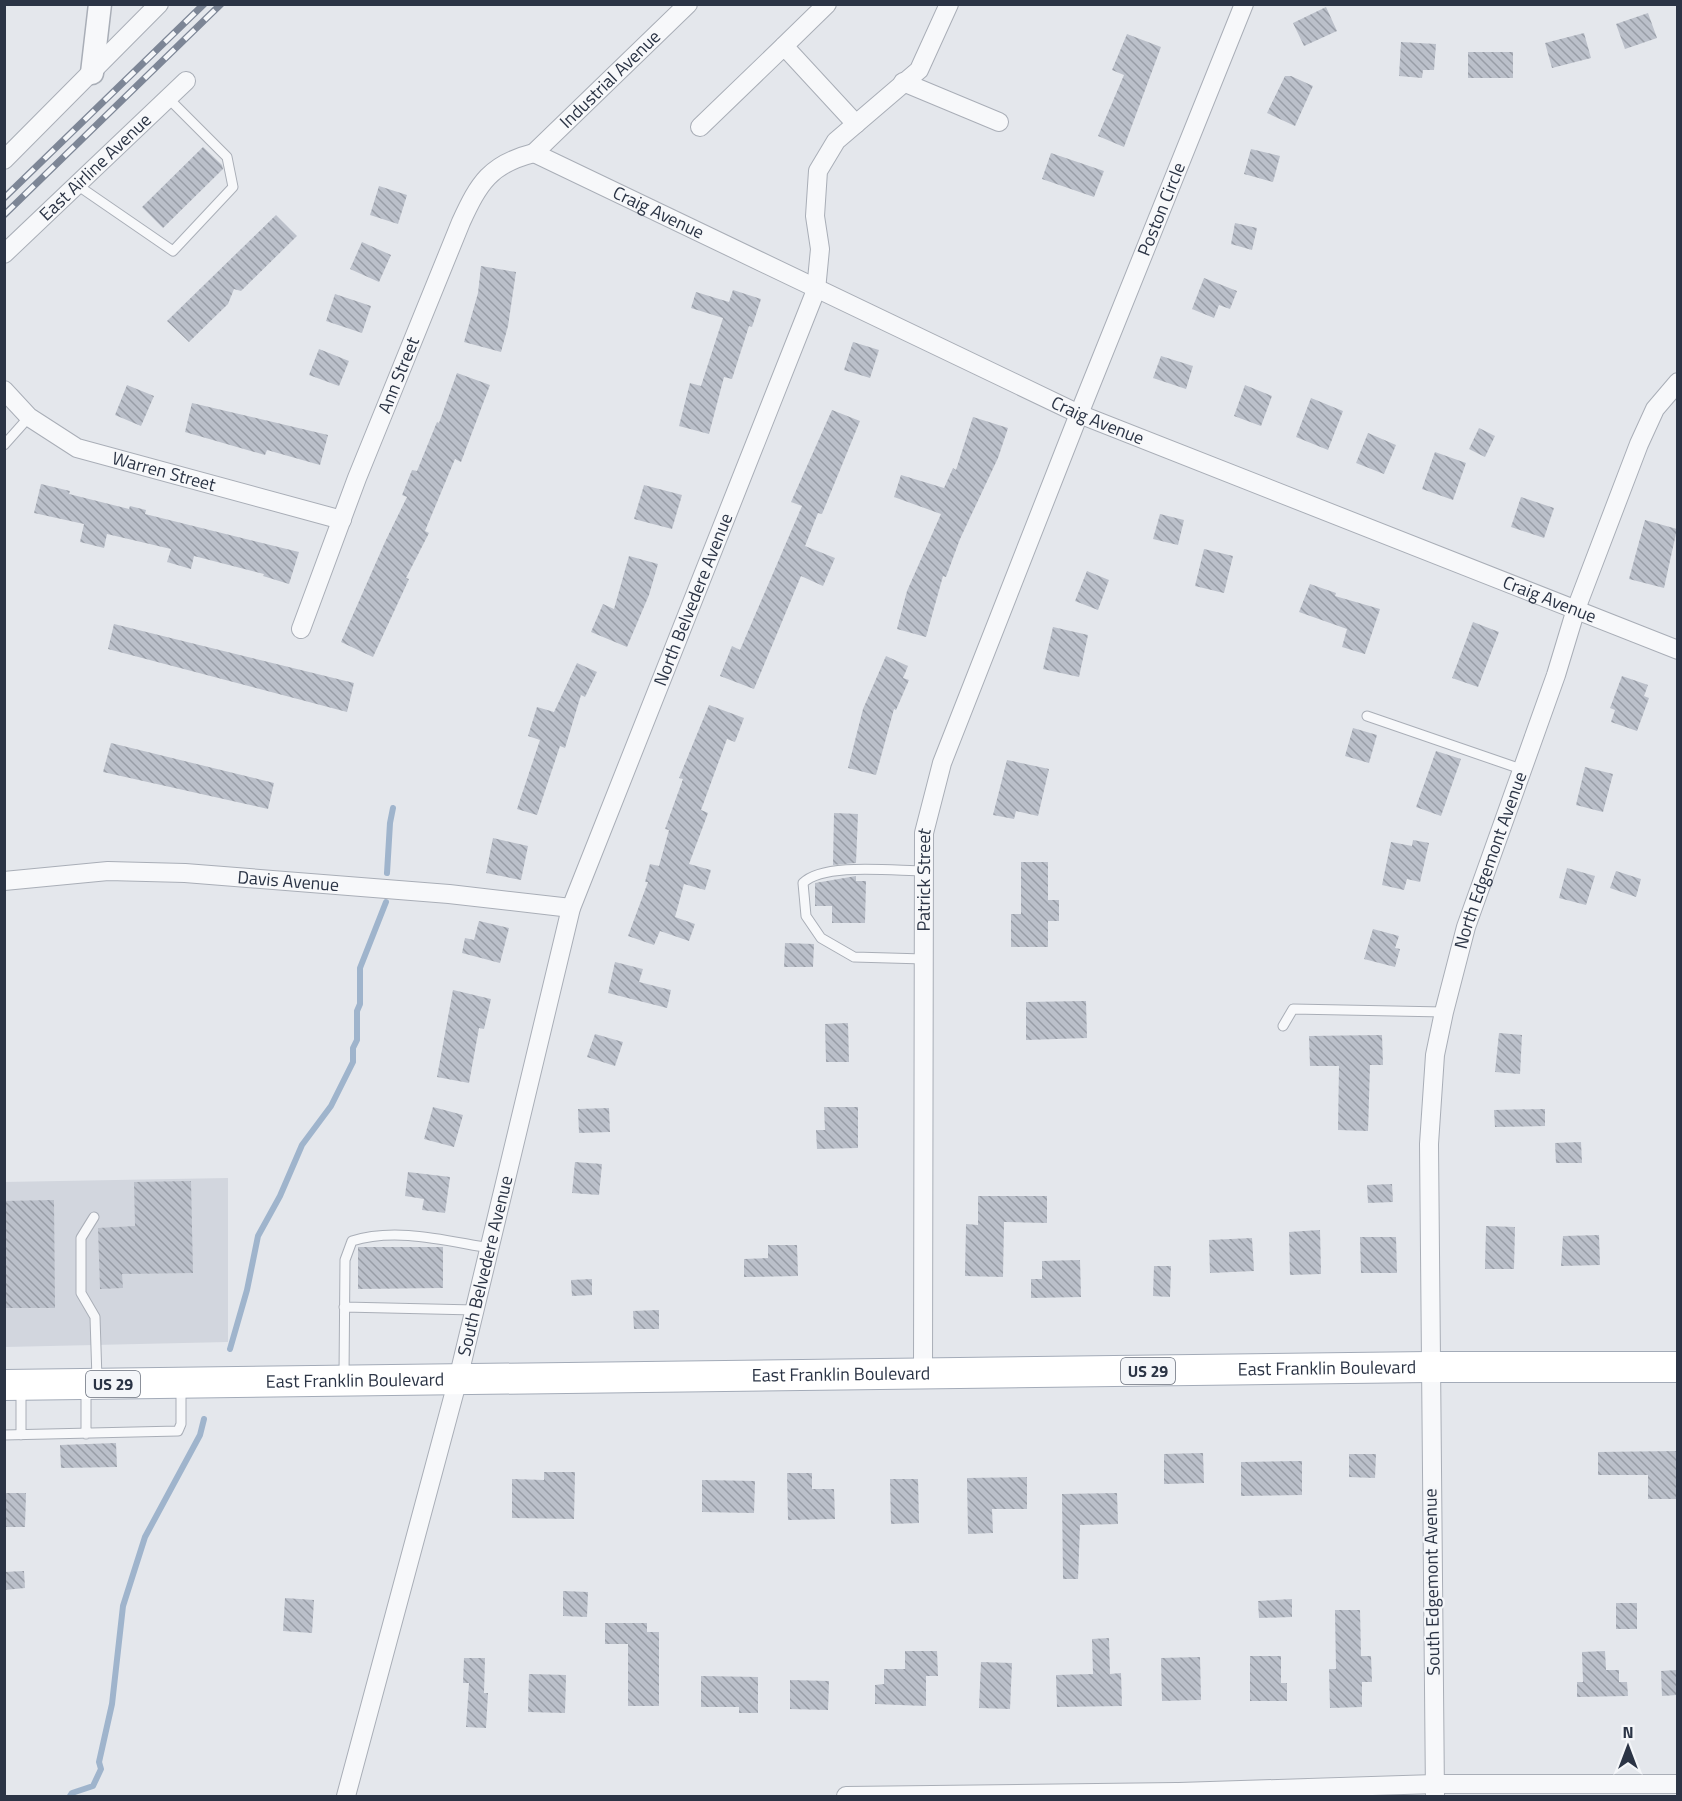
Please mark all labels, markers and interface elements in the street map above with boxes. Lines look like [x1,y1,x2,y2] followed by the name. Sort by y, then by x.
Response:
[553,23,667,134] street label: Industrial Avenue
[33,107,157,227] street label: East Airline Avenue
[1130,158,1192,260] street label: Poston Circle
[608,179,709,246] street label: Craig Avenue
[371,332,426,417] street label: Ann Street
[1047,389,1148,451] street label: Craig Avenue
[109,444,219,498] street label: Warren Street
[646,509,739,690] street label: North Belvedere Avenue
[1499,568,1600,630] street label: Craig Avenue
[1447,768,1533,952] street label: North Edgemont Avenue
[910,824,938,932] street label: Patrick Street
[236,863,340,898] street label: Davis Avenue
[450,1173,519,1359] street label: South Belvedere Avenue
[1237,1353,1416,1382] street label: East Franklin Boulevard
[1121,1358,1175,1384] road number: US 29
[752,1359,930,1389] street label: East Franklin Boulevard
[266,1365,444,1395] street label: East Franklin Boulevard
[86,1371,140,1397] road number: US 29
[1416,1488,1447,1676] street label: South Edgemont Avenue
[1598,1717,1658,1777] north arrow
[1622,1720,1634,1744] text: N

